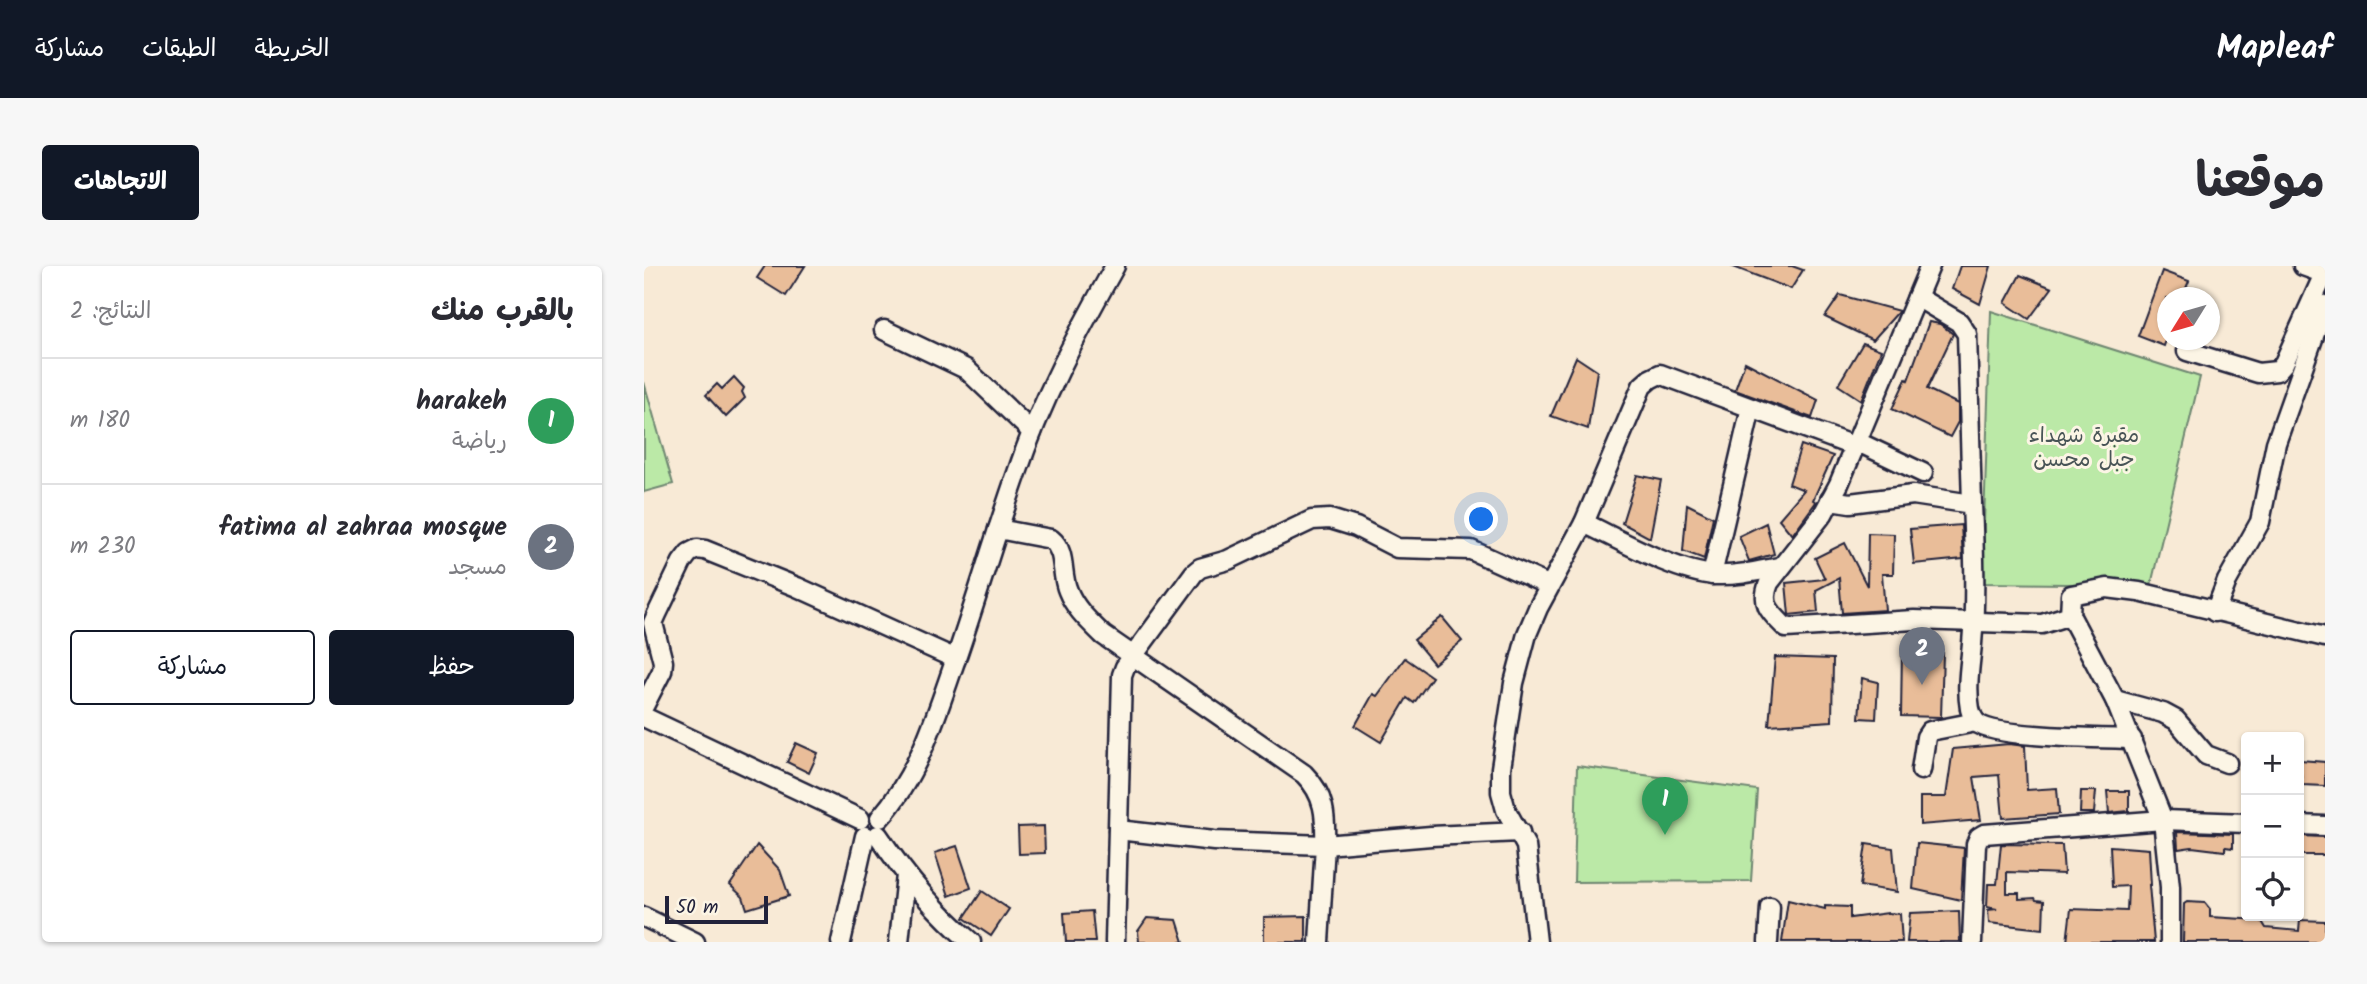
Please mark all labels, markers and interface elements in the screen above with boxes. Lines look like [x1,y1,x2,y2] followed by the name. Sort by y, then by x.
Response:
[2216,23,2332,76] text: Mapleaf
[35,30,104,69] text: مشاركة
[142,30,217,69] text: الطبقات
[255,30,329,69] text: الخريطة
[2195,144,2325,222] text: موقعنا
[42,145,199,220] button: الاتجاهات
[2157,287,2220,350] north arrow
[431,288,574,336] text: بالقرب منك
[70,294,151,330] text: النتائج: 2
[416,381,507,423] text: harakeh
[70,403,130,439] text: 180 m
[548,403,554,439] text: 1
[2029,420,2139,477] park label: مقبرة شهداء جبل محسن
[452,424,507,460] text: رياضة
[1464,502,1498,536] your location
[219,507,507,549] text: fatima al zahraa mosque
[70,529,136,565] text: 230 m
[544,529,558,565] text: 2
[448,550,507,586] text: مسجد
[1899,627,1945,685] pin: 2
[70,630,315,705] button: مشاركة
[329,630,574,705] button: حفظ
[2241,732,2304,921] map controls
[2241,732,2304,795] button: +
[1642,777,1688,835] pin: 1
[2241,795,2304,858] button: −
[2241,858,2304,921] button: locate
[665,893,768,925] scale bar
[676,893,718,923] text: 50 m

